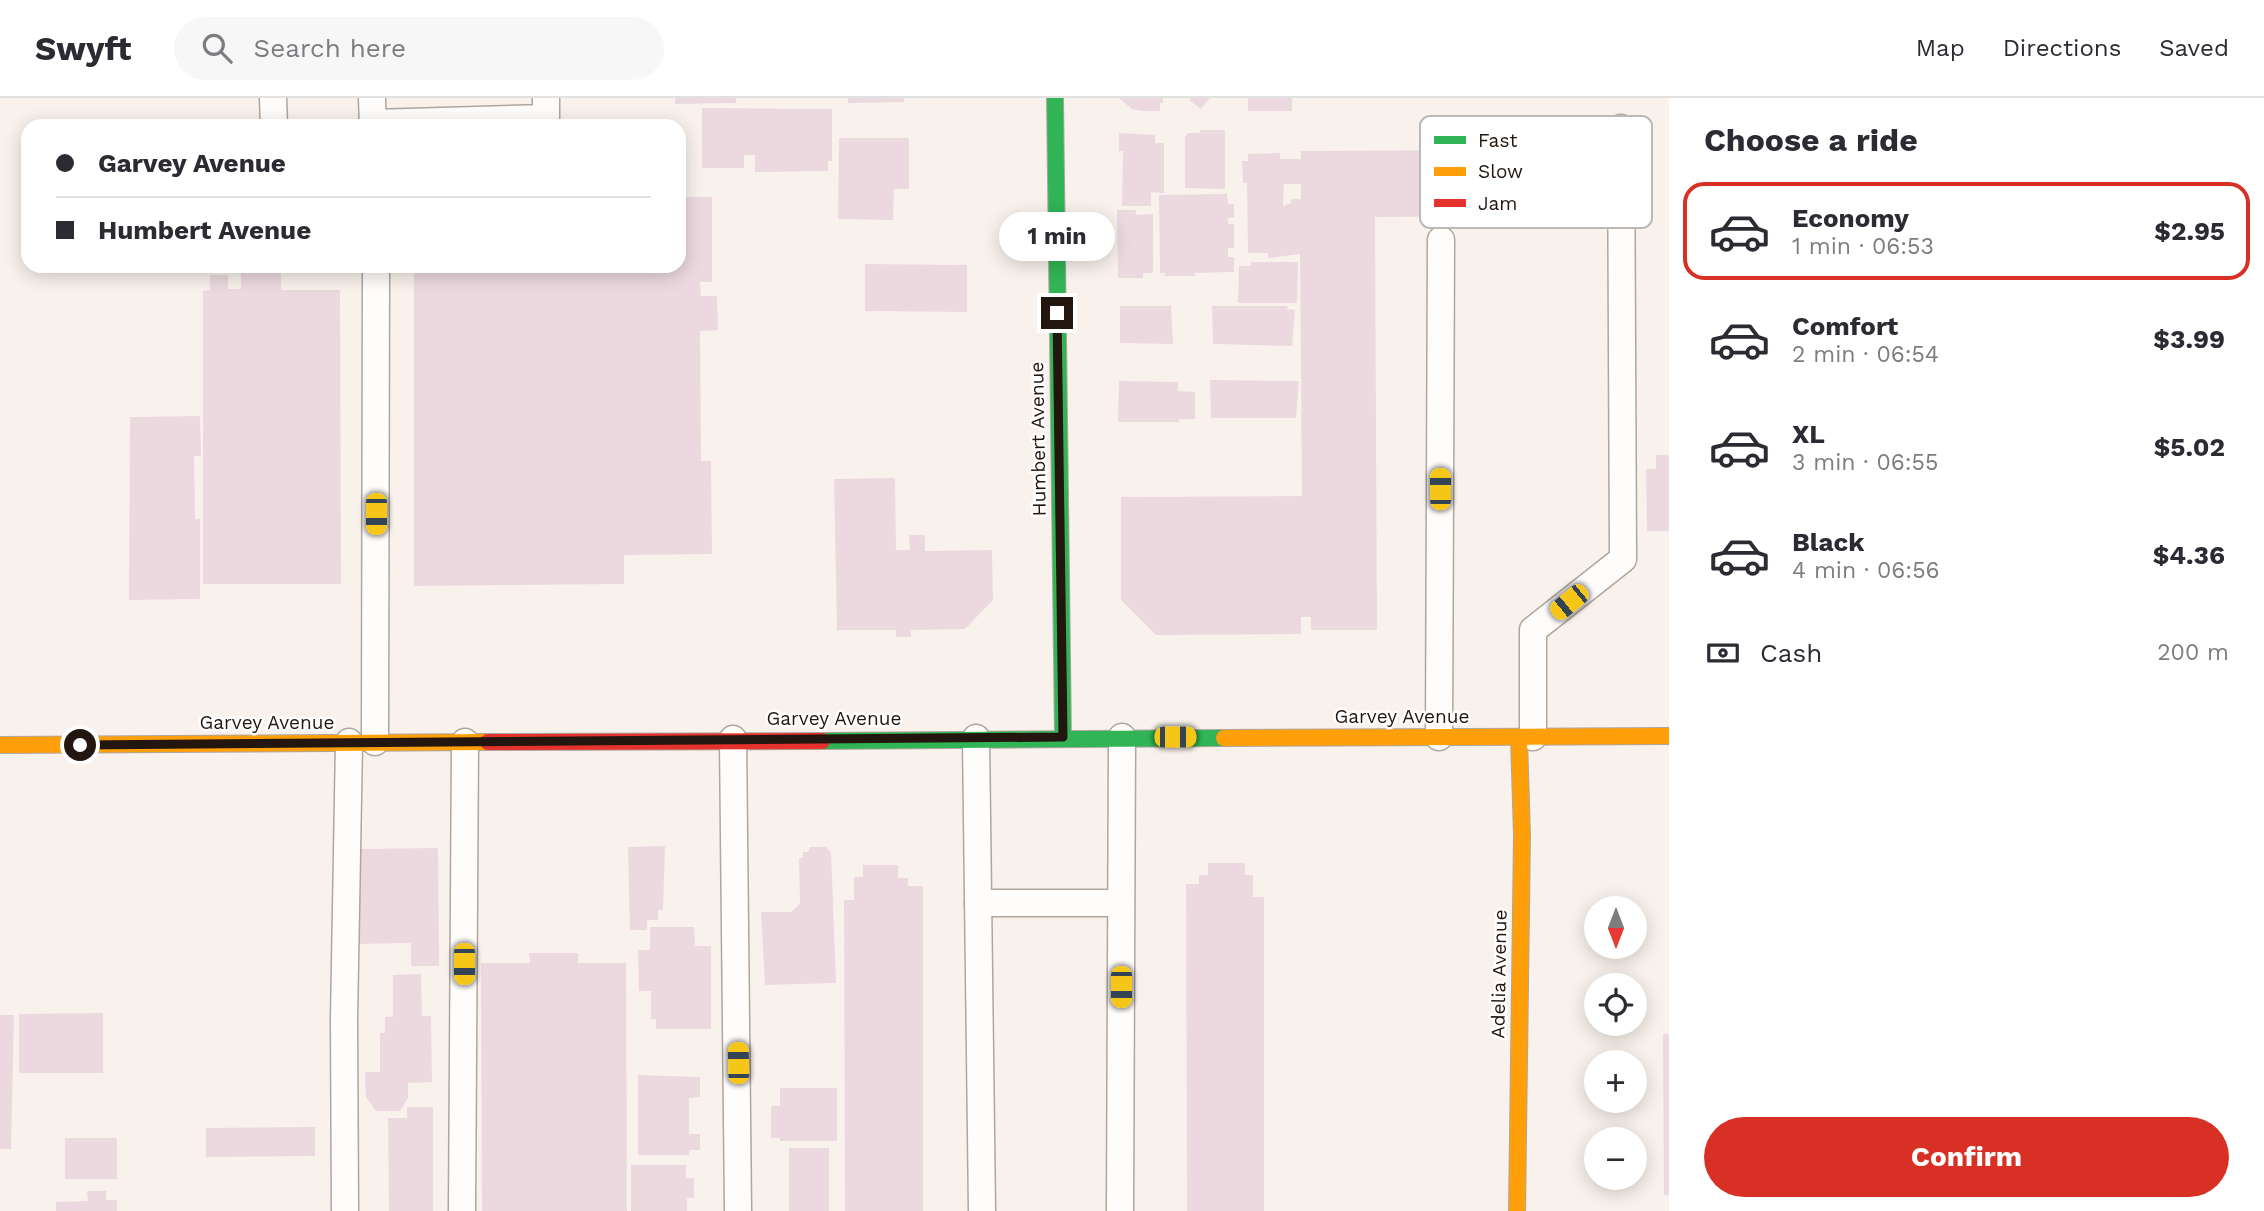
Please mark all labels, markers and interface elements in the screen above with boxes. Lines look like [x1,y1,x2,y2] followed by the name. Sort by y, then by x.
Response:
[174,17,664,80] search box
[35,29,132,68] text: Swyft
[198,29,236,67] icon: search
[254,33,406,63] text: Search here
[1916,34,1965,62] text: Map
[2003,34,2121,62] text: Directions
[2159,34,2229,62] text: Saved
[1420,116,1652,228] legend
[1704,121,1918,159] text: Choose a ride
[1478,129,1517,152] text: Fast
[98,148,286,178] text: Garvey Avenue
[1478,160,1523,183] text: Slow
[1478,192,1517,215] text: Jam
[1708,200,1771,263] icon: car
[1792,203,1909,233] text: Economy
[999,212,1115,260] callout: 1 min
[98,215,311,245] text: Humbert Avenue
[2154,216,2225,246] text: $2.95
[1027,223,1087,250] text: 1 min
[1792,233,1934,260] text: 1 min · 06:53
[1041,297,1073,329] route end
[1708,308,1771,371] icon: car
[1792,311,1898,341] text: Comfort
[2153,324,2225,354] text: $3.99
[1792,341,1939,368] text: 2 min · 06:54
[1025,362,1051,516] street label: Humbert Avenue
[1708,416,1771,479] icon: car
[1792,419,1825,449] text: XL
[2154,432,2225,462] text: $5.02
[1792,449,1938,476] text: 3 min · 06:55
[1430,468,1451,510] car
[366,493,387,535] car
[1708,524,1771,587] icon: car
[1792,527,1864,557] text: Black
[2153,540,2225,570] text: $4.36
[1792,557,1940,584] text: 4 min · 06:56
[1547,581,1592,623] car
[1704,634,1742,672] icon: cash
[1760,638,1822,668] text: Cash
[2157,639,2229,666] text: 200 m
[1335,705,1469,728] street label: Garvey Avenue
[767,707,901,730] street label: Garvey Avenue
[200,711,334,734] street label: Garvey Avenue
[1155,727,1197,748] car
[64,729,96,761] route start
[1584,896,1647,959] north arrow
[1584,896,1647,1190] map controls
[1486,909,1512,1039] street label: Adelia Avenue
[454,943,475,985] car
[1111,966,1132,1008] car
[1584,973,1647,1036] button: locate
[728,1042,749,1084] car
[1584,1050,1647,1113] button: +
[1704,1117,2229,1197] button: Confirm
[1584,1127,1647,1190] button: −

